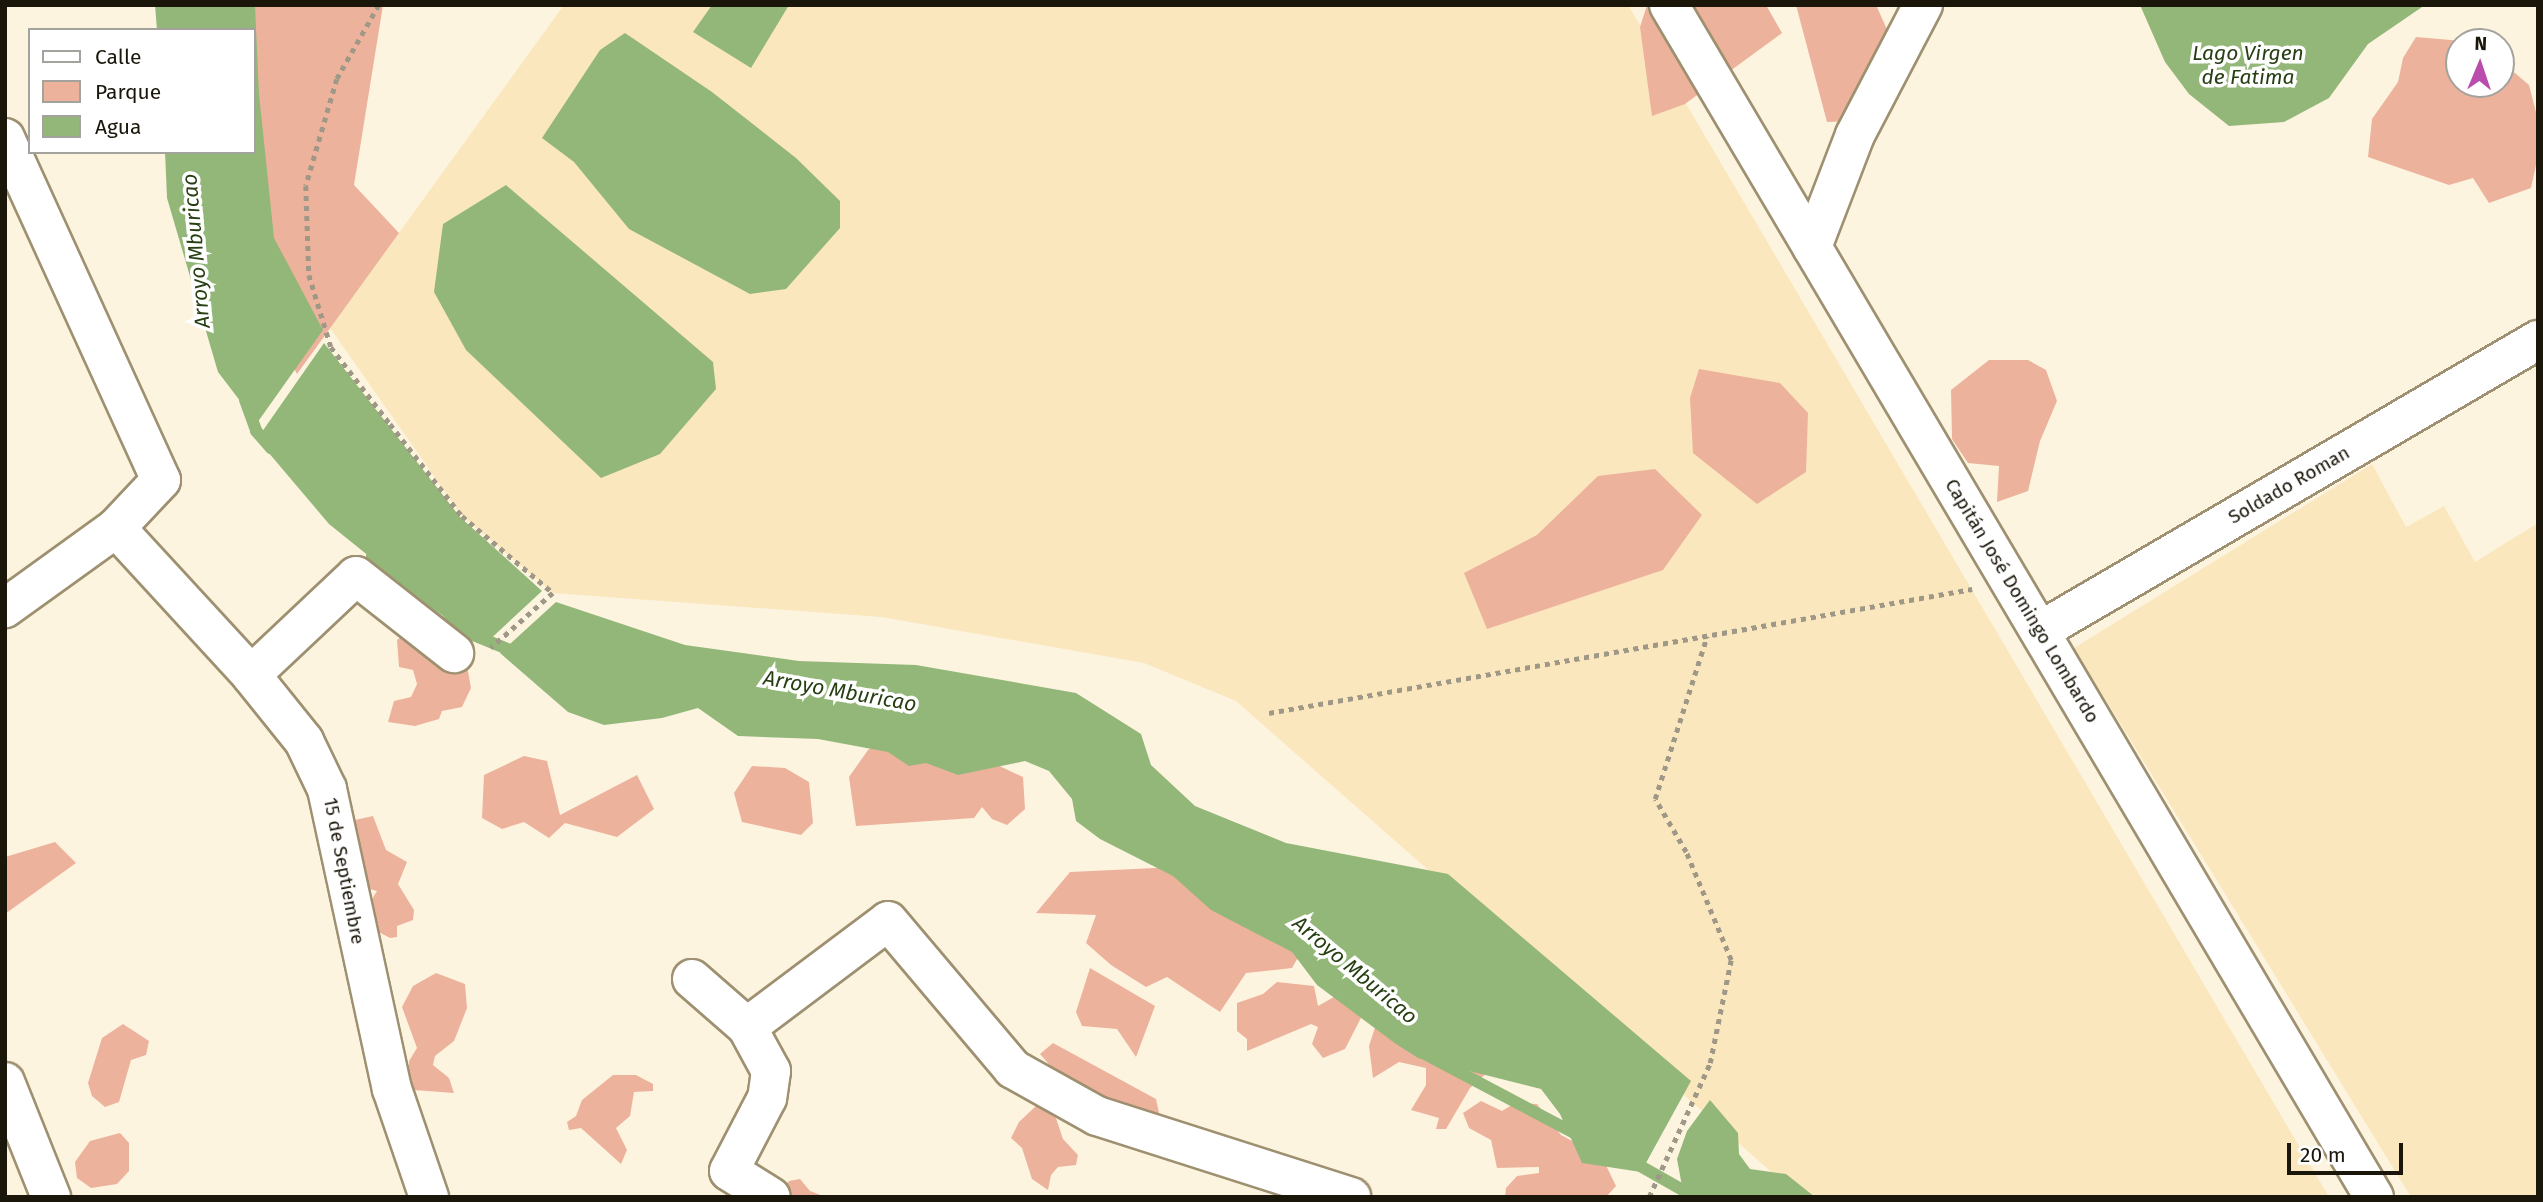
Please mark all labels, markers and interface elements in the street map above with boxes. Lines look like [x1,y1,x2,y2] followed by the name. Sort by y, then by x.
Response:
[28,28,256,154] legend
[2445,28,2515,98] north arrow
[2474,32,2487,55] text: N
[2192,40,2304,90] water label: Lago Virgen de Fatima
[95,44,141,70] text: Calle
[95,79,161,105] text: Parque
[95,114,141,140] text: Agua
[177,173,215,329] water label: Arroyo Mburicao
[2224,441,2354,529] street label: Soldado Roman
[1940,475,2104,727] street label: Capitán José Domingo Lombardo
[762,665,918,717] water label: Arroyo Mburicao
[319,796,369,946] street label: 15 de Septiembre
[1288,911,1422,1029] water label: Arroyo Mburicao
[2291,1128,2406,1172] scale bar
[2300,1142,2346,1168] text: 20 m

